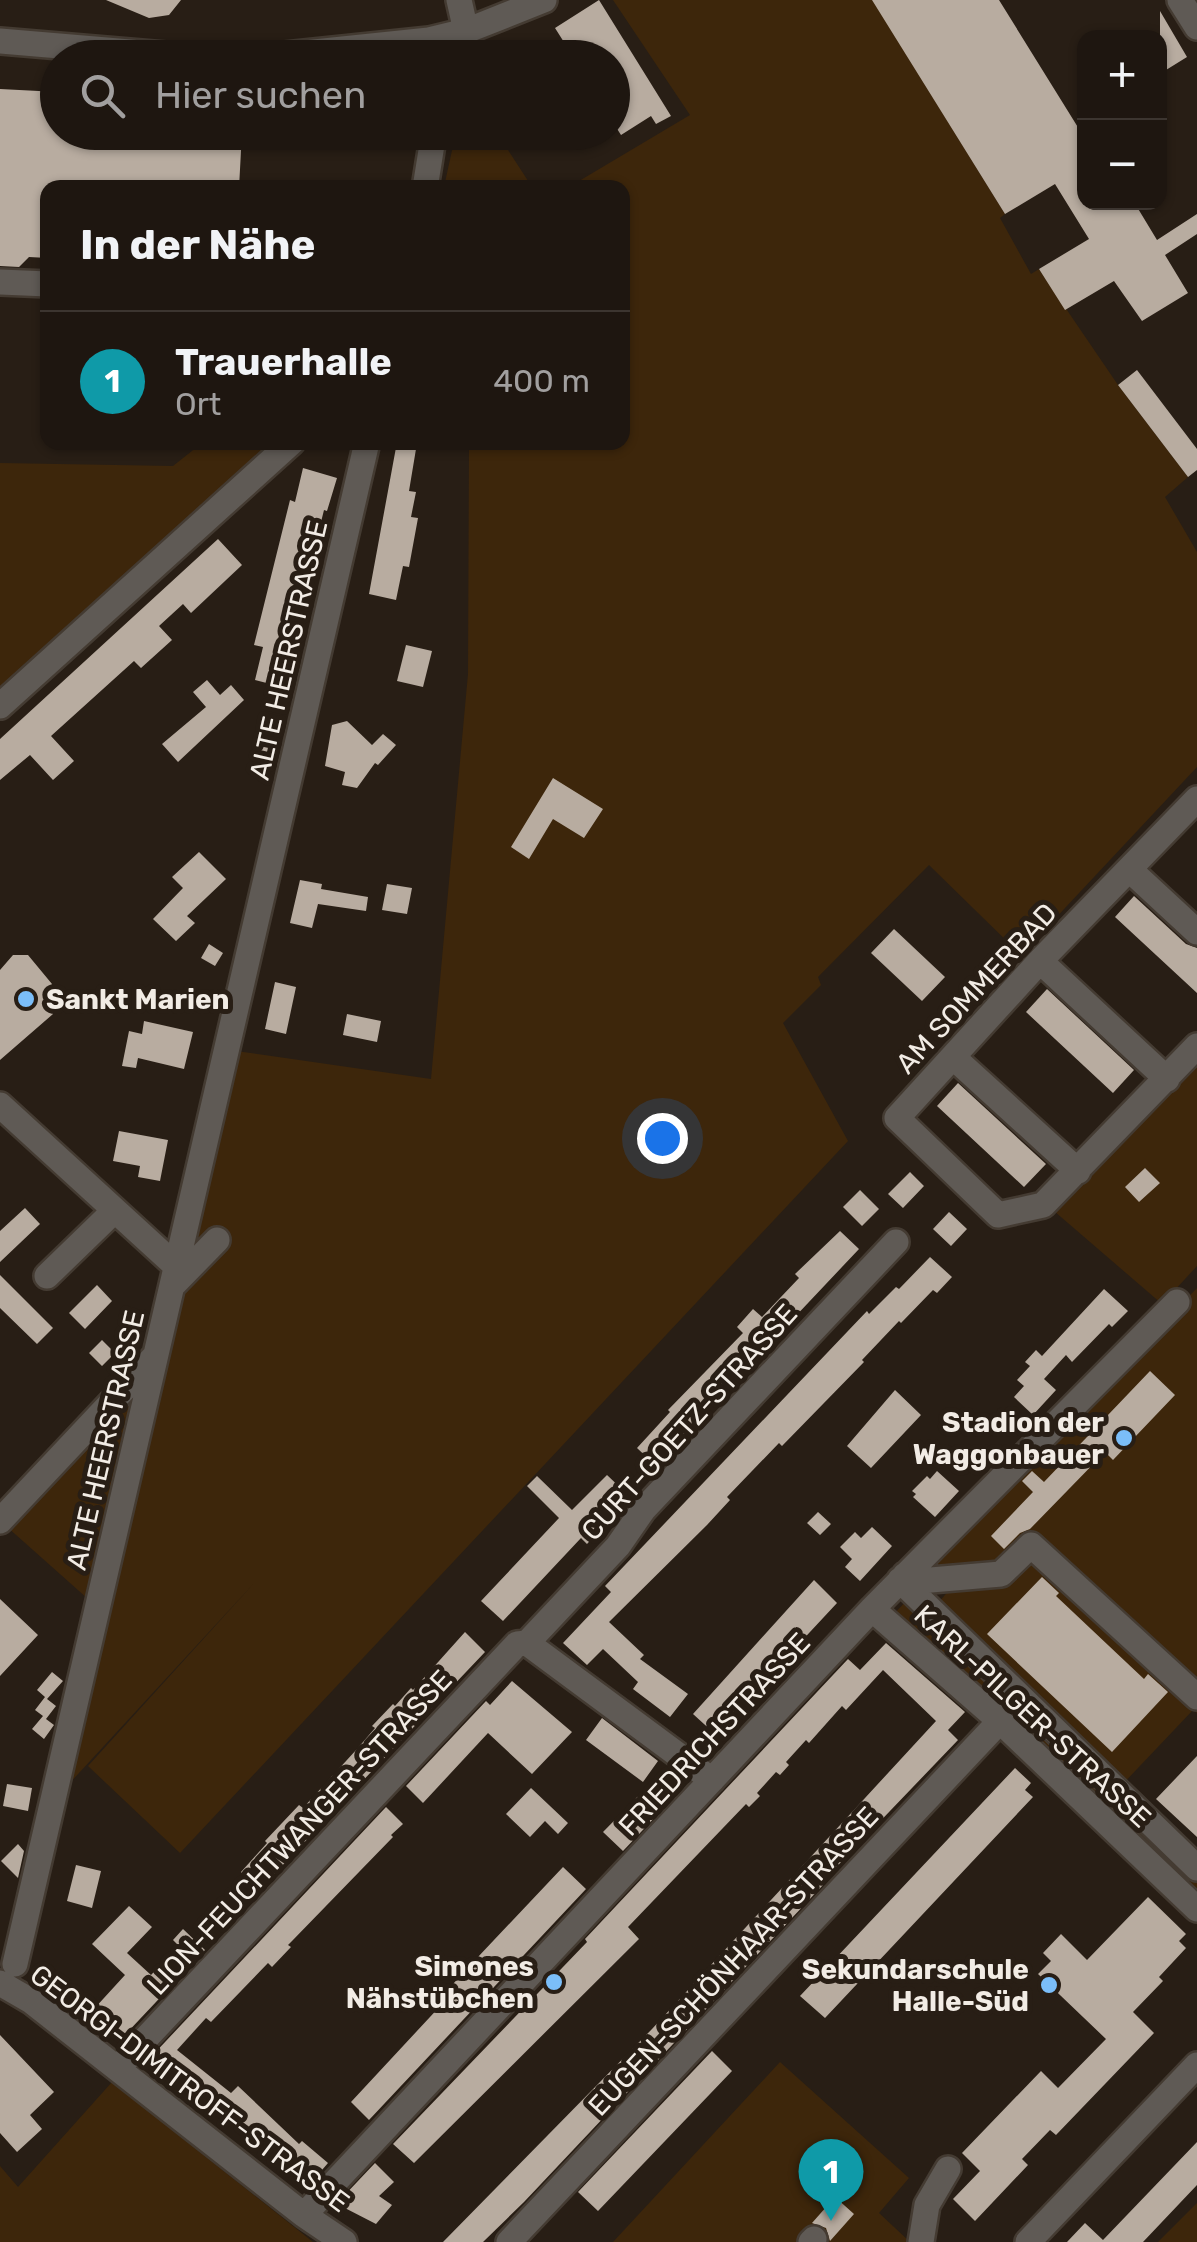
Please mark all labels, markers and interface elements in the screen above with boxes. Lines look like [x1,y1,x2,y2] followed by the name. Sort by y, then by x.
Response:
[1077,30,1167,210] map controls
[1077,30,1167,120] button: +
[40,40,630,150] search box
[75,68,130,123] icon: search
[155,72,366,118] text: Hier suchen
[1077,120,1167,210] button: −
[80,220,315,270] text: In der Nähe
[175,339,392,385] text: Trauerhalle
[105,362,120,400] text: 1
[493,362,590,400] text: 400 m
[175,385,221,423] text: Ort
[243,517,334,783] street label: ALTE HEERSTRASSE
[889,896,1064,1080] street label: AM SOMMERBAD
[46,983,230,1016] place label: Sankt Marien
[15,988,37,1010] marker: Sankt Marien
[637,1113,688,1164] your location
[575,1298,804,1547] street label: CURT-GOETZ-STRASSE
[60,1307,151,1573] street label: ALTE HEERSTRASSE
[913,1406,1104,1471] place label: Stadion der Waggonbauer
[1113,1427,1135,1449] marker: Stadion der Waggonbauer
[908,1598,1158,1835] street label: KARL-PILGER-STRASSE
[612,1626,817,1843] street label: FRIEDRICHSTRASSE
[140,1663,459,2001] street label: LION-FEUCHTWANGER-STRASSE
[582,1800,885,2122] street label: EUGEN-SCHÖNHAAR-STRASSE
[346,1950,534,2015] place label: Simones Nähstübchen
[802,1953,1029,2018] place label: Sekundarschule Halle-Süd
[24,1958,356,2219] street label: GEORGI-DIMITROFF-STRASSE
[543,1971,565,1993] marker: Simones Nähstübchen
[1038,1974,1060,1996] marker: Sekundarschule Halle-Süd
[798,2138,864,2221] pin: 1

